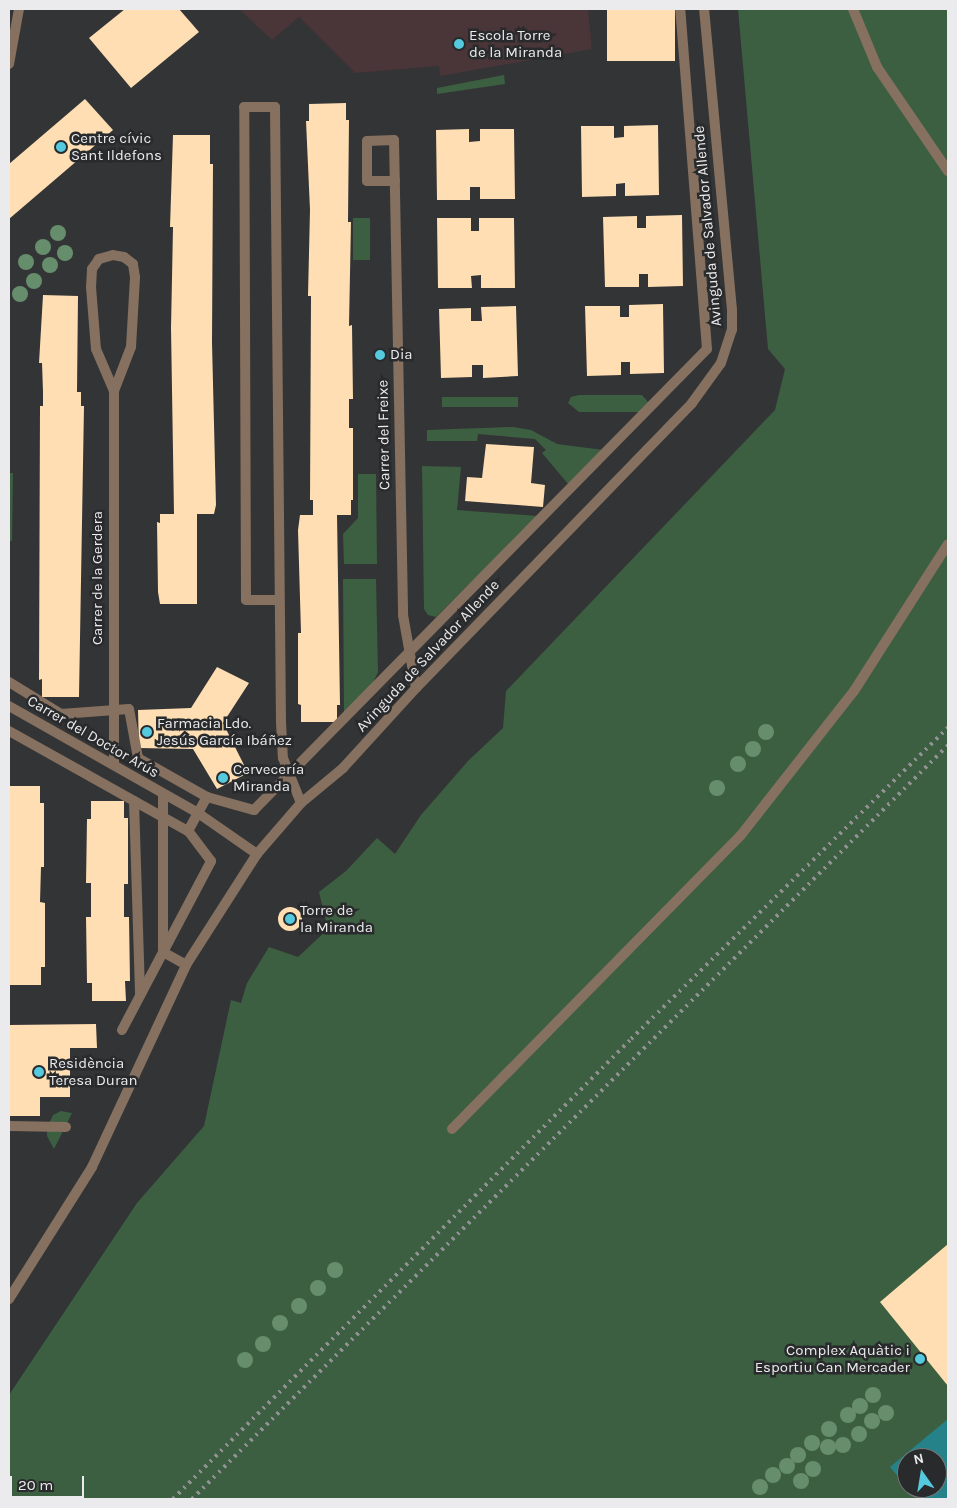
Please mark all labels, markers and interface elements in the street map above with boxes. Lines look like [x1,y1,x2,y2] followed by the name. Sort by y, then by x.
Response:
[469,26,562,61] place label: Escola Torre de la Miranda
[453,38,465,50] marker: Escola Torre de la Miranda
[690,125,726,327] street label: Avinguda de Salvador Allende
[71,129,162,164] place label: Centre cívic Sant Ildefons
[55,141,67,153] marker: Centre cívic Sant Ildefons
[390,346,413,364] place label: Dia
[374,349,386,361] marker: Dia
[374,380,394,490] street label: Carrer del Freixe
[89,511,107,645] street label: Carrer de la Gerdera
[353,576,503,736] street label: Avinguda de Salvador Allende
[24,692,162,782] street label: Carrer del Doctor Arús
[157,714,292,749] place label: Farmacia Ldo. Jesús García Ibáñez
[141,726,153,738] marker: Farmacia Ldo. Jesús García Ibáñez
[233,760,304,795] place label: Cervecería Miranda
[217,772,229,784] marker: Cervecería Miranda
[300,901,373,936] place label: Torre de la Miranda
[284,913,296,925] marker: Torre de la Miranda
[49,1054,138,1089] place label: Residència Teresa Duran
[33,1066,45,1078] marker: Residència Teresa Duran
[755,1341,910,1376] place label: Complex Aquàtic i Esportiu Can Mercader
[914,1353,926,1365] marker: Complex Aquàtic i Esportiu Can Mercader
[897,1448,947,1498] north arrow
[912,1449,926,1468] text: N
[12,1466,86,1498] scale bar
[18,1476,53,1494] text: 20 m

